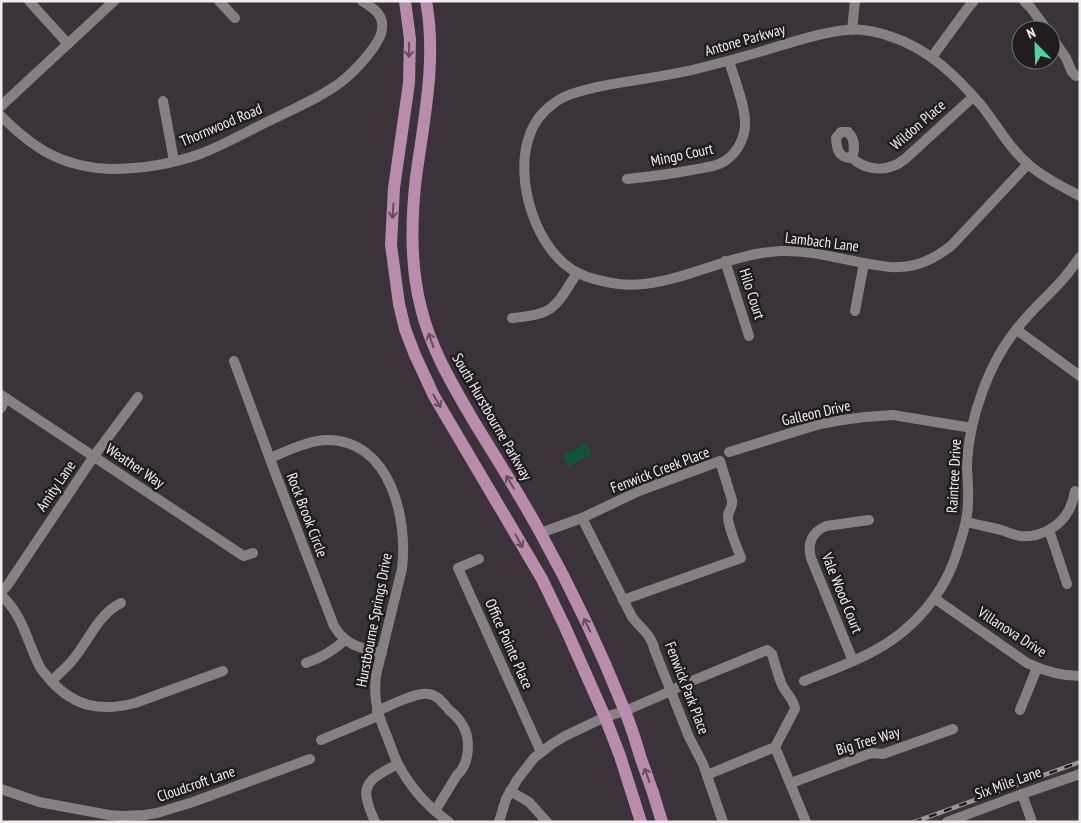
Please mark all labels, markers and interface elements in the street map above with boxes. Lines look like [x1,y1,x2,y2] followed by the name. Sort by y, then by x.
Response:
[702,19,788,60] street label: Antone Parkway
[1011,20,1061,70] north arrow
[1024,23,1038,43] text: N
[404,42,414,58] one-way arrow
[886,95,949,154] street label: Wildon Place
[177,99,265,150] street label: Thornwood Road
[649,139,715,170] street label: Mingo Court
[388,203,397,219] one-way arrow
[784,228,860,255] street label: Lambach Lane
[735,266,770,322] street label: Hilo Court
[426,332,436,348] one-way arrow
[448,350,537,484] street label: South Hurstbourne Parkway
[432,393,442,407] one-way arrow
[780,395,852,430] street label: Galleon Drive
[102,439,169,492] street label: Weather Way
[942,439,965,513] street label: Raintree Drive
[608,442,712,497] street label: Fenwick Creek Place
[32,457,79,515] street label: Amity Lane
[283,470,332,560] street label: Rock Brook Circle
[505,474,515,489] one-way arrow
[515,533,525,547] one-way arrow
[817,549,867,636] street label: Vale Wood Court
[351,551,396,689] street label: Hurstbourne Springs Drive
[481,596,538,692] street label: Office Pointe Place
[973,602,1050,661] street label: Villanova Drive
[582,618,591,633] one-way arrow
[661,639,714,737] street label: Fenwick Park Place
[834,722,902,759] street label: Big Tree Way
[154,761,237,806] street label: Cloudcroft Lane
[972,762,1044,803] street label: Six Mile Lane
[642,768,651,784] one-way arrow

